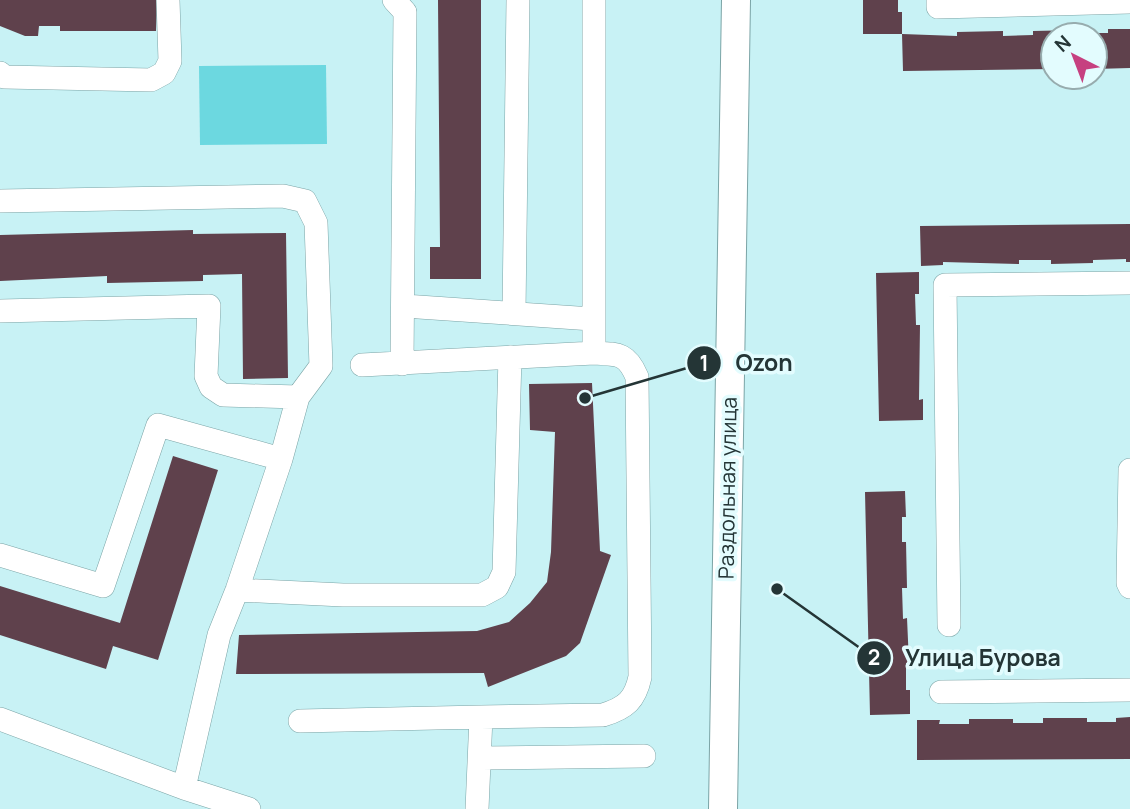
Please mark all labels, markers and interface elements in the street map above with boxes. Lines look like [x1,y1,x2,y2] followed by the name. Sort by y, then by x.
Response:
[1039,21,1109,91] north arrow
[1049,29,1076,58] text: N
[687,341,807,385] callout: Ozon
[735,346,793,378] text: Ozon
[699,349,709,377] text: 1
[711,397,743,579] street label: Раздольная улица
[857,636,1075,680] callout: Улица Бурова
[905,641,1061,673] text: Улица Бурова
[868,643,880,671] text: 2

